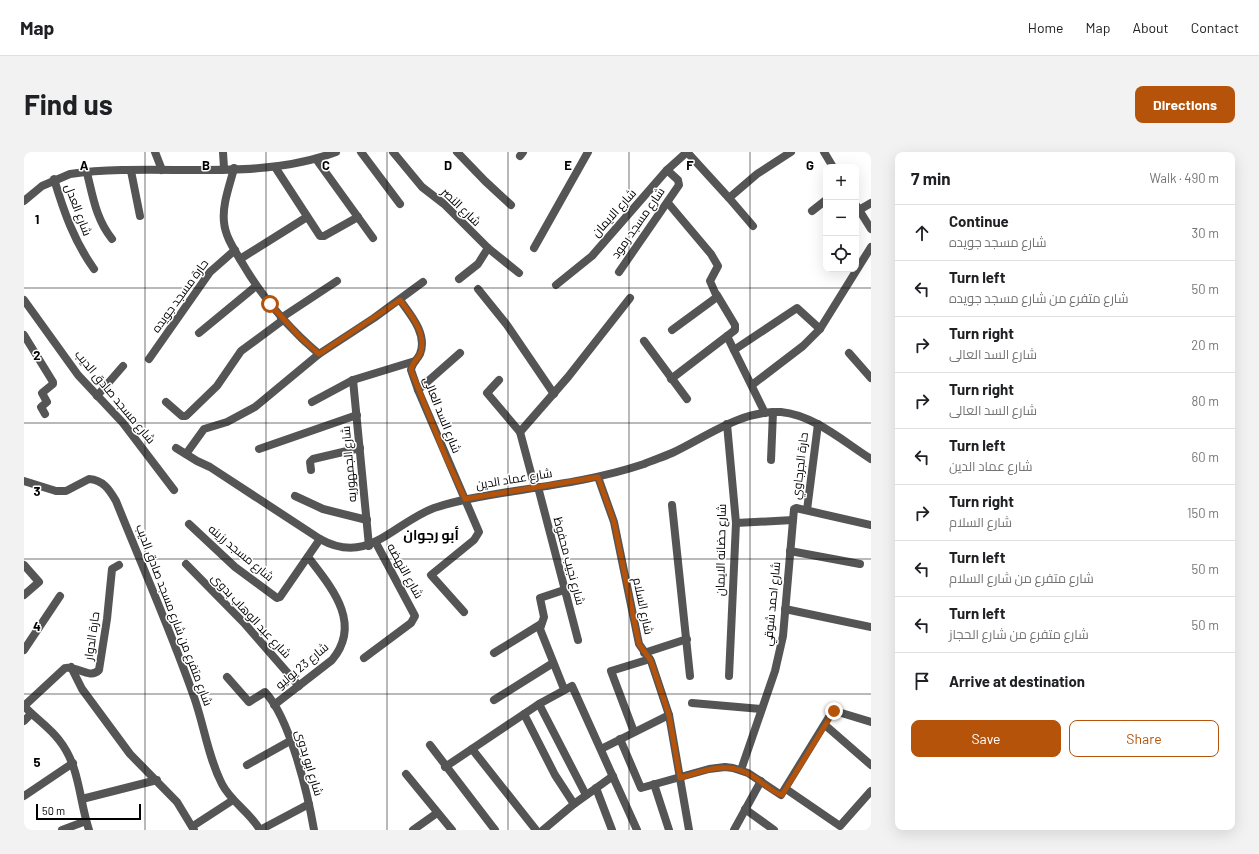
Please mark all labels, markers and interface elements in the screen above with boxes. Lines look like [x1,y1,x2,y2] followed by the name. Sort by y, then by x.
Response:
[20,16,54,39] text: Map
[1028,19,1064,36] text: Home
[1086,19,1110,36] text: Map
[1132,19,1169,36] text: About
[1191,19,1239,36] text: Contact
[1135,86,1235,123] button: Directions
[24,87,113,121] text: Find us
[80,157,89,173] text: A
[202,157,210,173] text: B
[322,157,330,173] text: C
[444,157,452,173] text: D
[564,157,572,173] text: E
[686,157,694,173] text: F
[806,157,814,173] text: G
[823,164,859,272] map controls
[823,164,859,200] button: +
[911,168,951,188] text: 7 min
[1149,170,1219,186] text: Walk · 490 m
[61,182,95,238] street label: شارع العدل
[437,183,484,230] street label: شارع النصر
[608,184,668,262] street label: شارع مسجد رمود
[588,186,640,240] street label: شارع الايمان
[823,200,859,236] button: −
[35,211,39,227] text: 1
[949,212,1009,230] text: Continue
[911,222,933,244] icon: ahead
[1192,225,1219,241] text: 30 m
[949,234,1046,250] text: شارع مسجد جويده
[823,236,859,272] button: locate
[148,256,211,335] street label: حارة مسجد جويده
[949,268,1005,286] text: Turn left
[911,278,933,300] icon: left
[1192,281,1219,297] text: 50 m
[949,290,1128,306] text: شارع متفرع من شارع مسجد جويده
[261,295,279,313] route start
[949,324,1014,342] text: Turn right
[911,334,933,356] icon: right
[1191,337,1219,353] text: 20 m
[949,346,1037,362] text: شارع السد العالى
[33,347,41,363] text: 2
[71,347,159,447] street label: شارع مسجد صادق الديب
[419,374,465,456] street label: شارع السد العالى
[949,380,1014,398] text: Turn right
[911,390,933,412] icon: right
[1192,393,1219,409] text: 80 m
[949,402,1037,418] text: شارع السد العالى
[338,425,360,503] street label: شارع الجمهوريه
[788,431,814,501] street label: حارة الجرجاوي
[949,436,1005,454] text: Turn left
[911,446,933,468] icon: left
[1192,449,1219,465] text: 60 m
[949,458,1033,474] text: شارع عماد الدين
[475,465,553,493] street label: شارع عماد الدين
[33,483,41,499] text: 3
[949,492,1014,510] text: Turn right
[911,502,933,524] icon: right
[712,504,730,596] street label: شارع حضانه الايمان
[1187,505,1219,521] text: 150 m
[949,514,1012,530] text: شارع السلام
[550,515,588,607] street label: شارع نجيب محفوظ
[205,521,277,585] street label: شارع مسجد رزينه
[132,522,216,708] street label: شارع متفرع من شارع مسجد صادق الديب
[403,526,459,544] district label: أبو رجوان
[383,541,427,602] street label: شارع النهضه
[949,548,1005,566] text: Turn left
[911,558,933,580] icon: left
[760,561,786,647] street label: شارع احمد شوقي
[1192,561,1219,577] text: 50 m
[207,570,295,662] street label: شارع عبد الوهاب بدوى
[949,570,1094,586] text: شارع متفرع من شارع السلام
[629,576,657,636] street label: شارع السلام
[949,604,1005,622] text: Turn left
[81,611,102,662] street label: حارة الدوار
[911,614,933,636] icon: left
[1192,617,1219,633] text: 50 m
[33,618,41,634] text: 4
[949,626,1089,642] text: شارع متفرع من شارع الحجاز
[272,639,332,693] street label: شارع 23 يوليو
[911,670,933,692] icon: arrive
[949,672,1085,690] text: Arrive at destination
[825,702,843,720] route end
[911,720,1061,757] button: Save
[1069,720,1219,757] button: Share
[291,728,327,798] street label: شارع ابو بدوى
[33,754,41,770] text: 5
[36,802,141,821] scale bar
[42,804,65,817] text: 50 m

